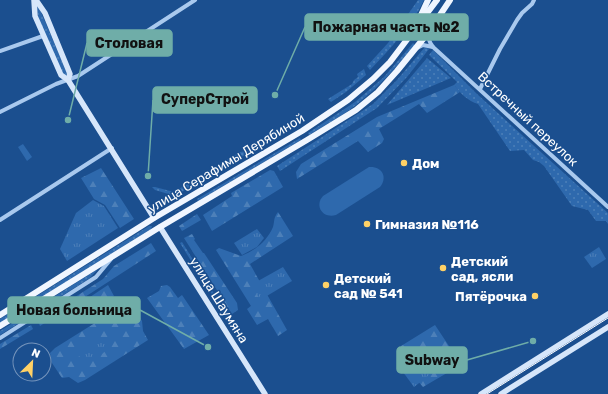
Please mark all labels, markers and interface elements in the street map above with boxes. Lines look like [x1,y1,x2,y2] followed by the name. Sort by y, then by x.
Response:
[305,14,468,40] callout: Пожарная часть №2
[312,19,460,36] text: Пожарная часть №2
[87,30,172,56] callout: Столовая
[95,35,163,52] text: Столовая
[475,69,581,169] street label: Встречный переулок
[153,87,257,113] callout: СуперСтрой
[161,91,249,108] text: СуперСтрой
[145,110,307,216] street label: улица Серафимы Дерябиной
[412,156,440,171] place label: Дом
[399,158,409,168] marker: Дом
[375,217,479,232] place label: Гимназия №116
[362,219,372,229] marker: Гимназия №116
[187,254,251,346] street label: улица Шаумяна
[451,254,513,284] place label: Детский сад, ясли
[438,263,448,273] marker: Детский сад, ясли
[334,271,403,301] place label: Детский сад № 541
[321,280,331,290] marker: Детский сад № 541
[455,289,527,304] place label: Пятёрочка
[530,291,540,301] marker: Пятёрочка
[8,297,140,323] callout: Новая больница
[16,302,132,319] text: Новая больница
[12,342,52,382] north arrow
[30,346,42,361] text: N
[397,347,467,373] callout: Subway
[405,352,460,369] text: Subway

